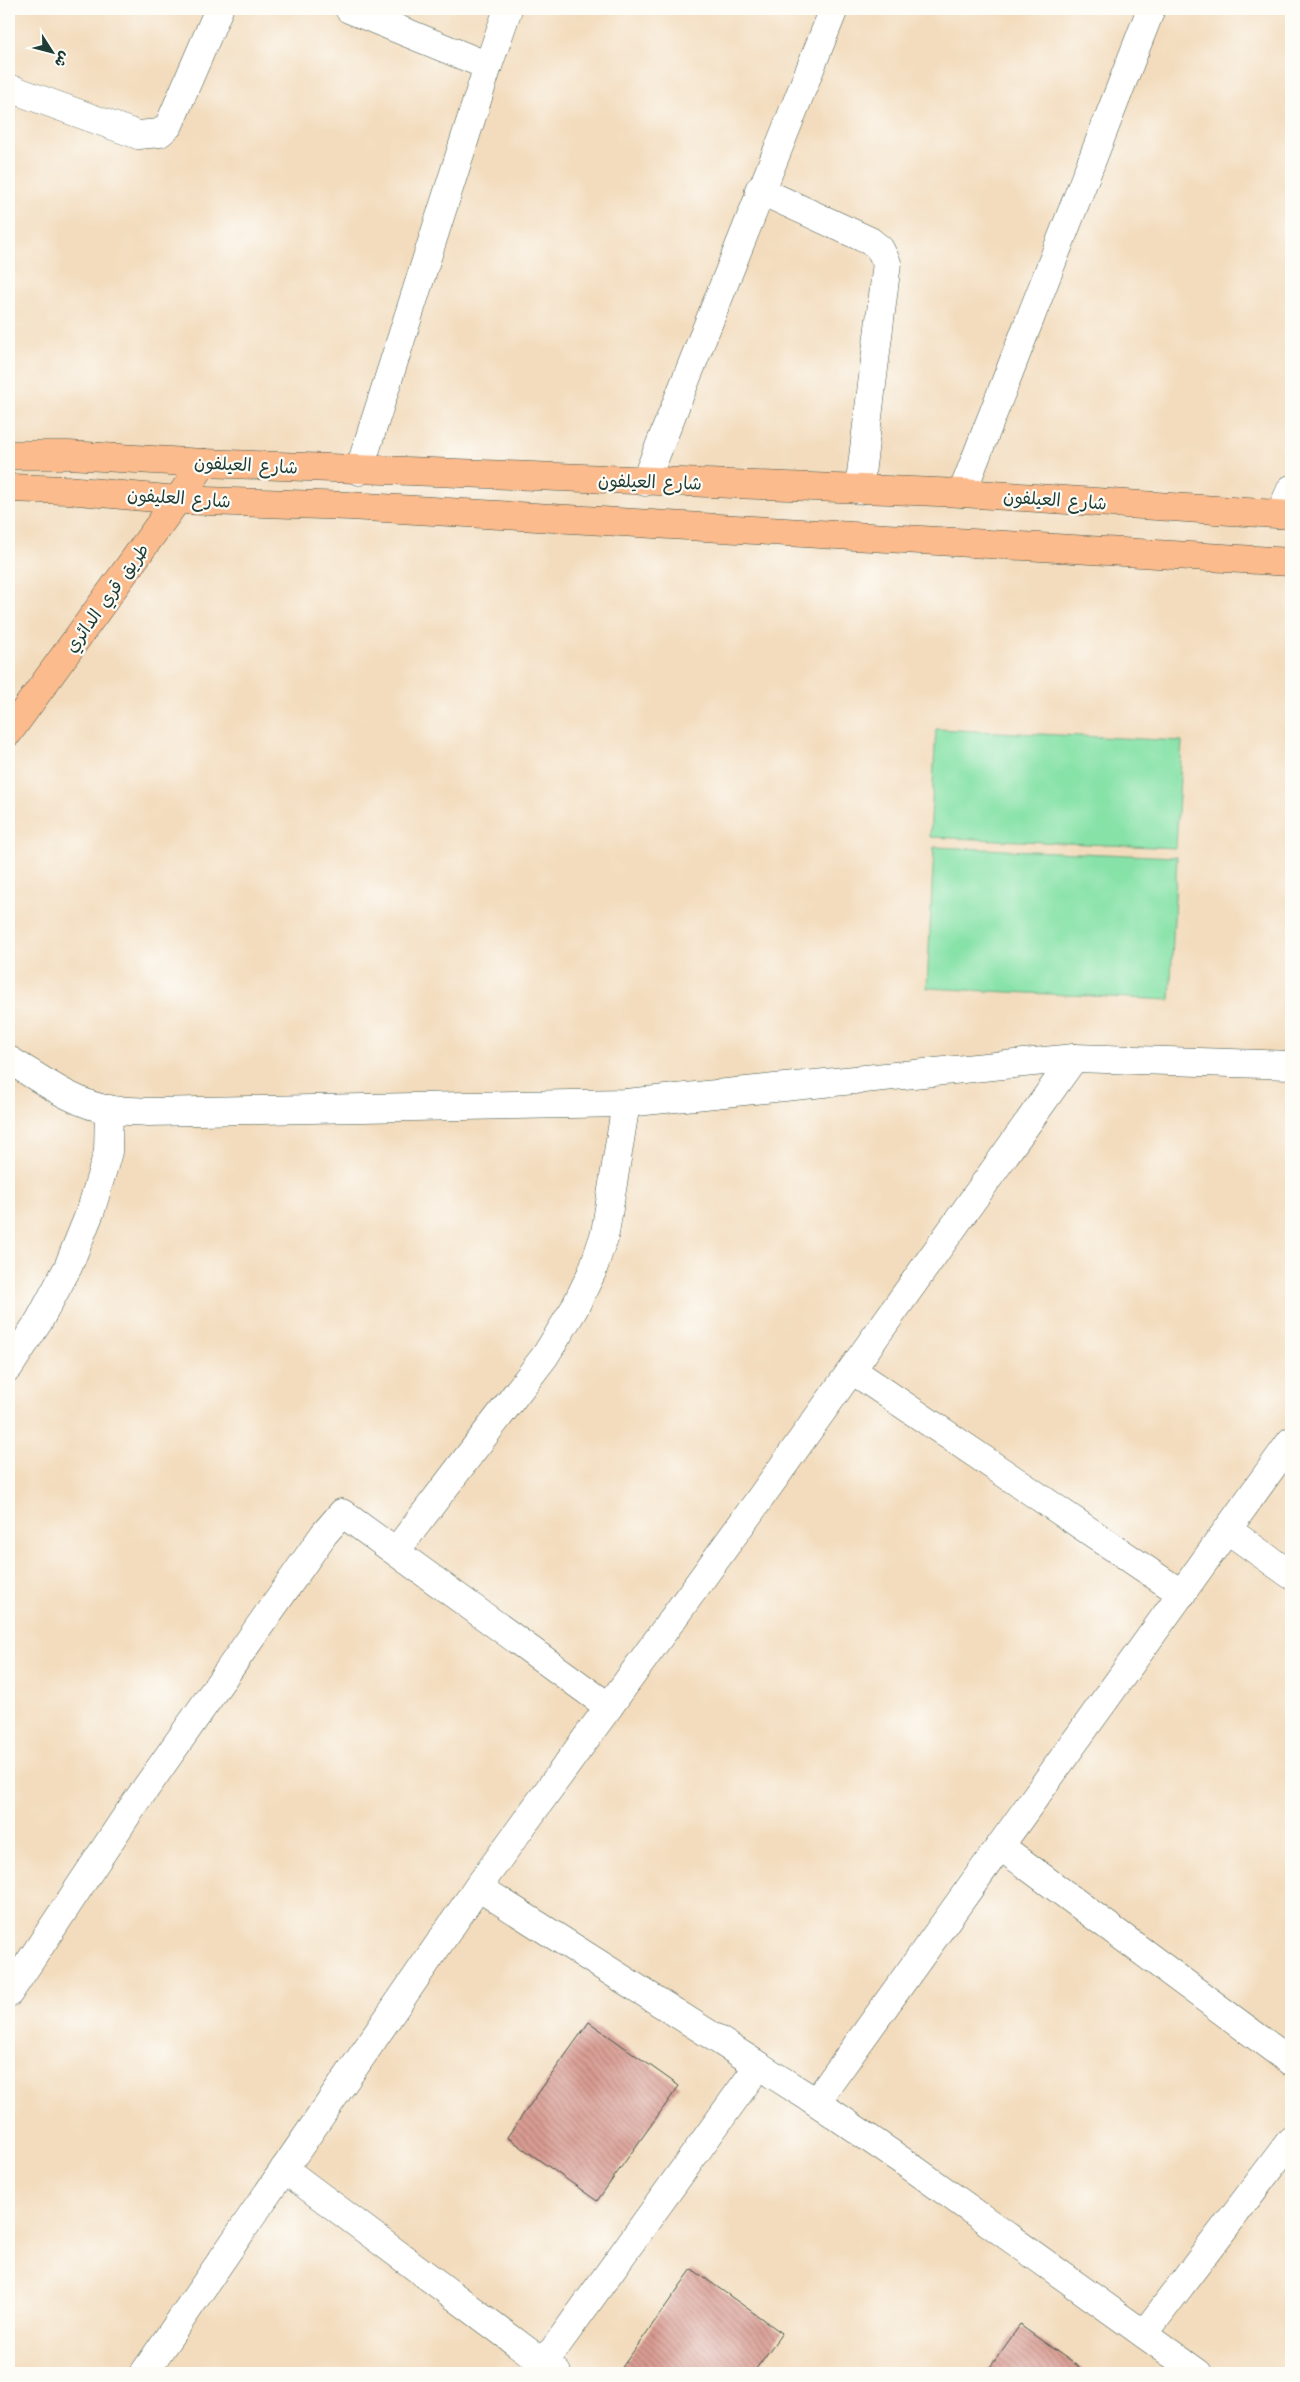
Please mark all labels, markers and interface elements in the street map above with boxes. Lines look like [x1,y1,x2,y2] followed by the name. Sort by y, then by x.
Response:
[28,28,78,78] north arrow
[49,47,74,71] text: ش
[193,450,299,481] street label: شارع العيلفون
[598,468,702,497] street label: شارع العيلفون
[126,482,232,515] street label: شارع العليفون
[1002,484,1108,517] street label: شارع العيلفون
[59,539,156,658] street label: طريق قري الدائري

